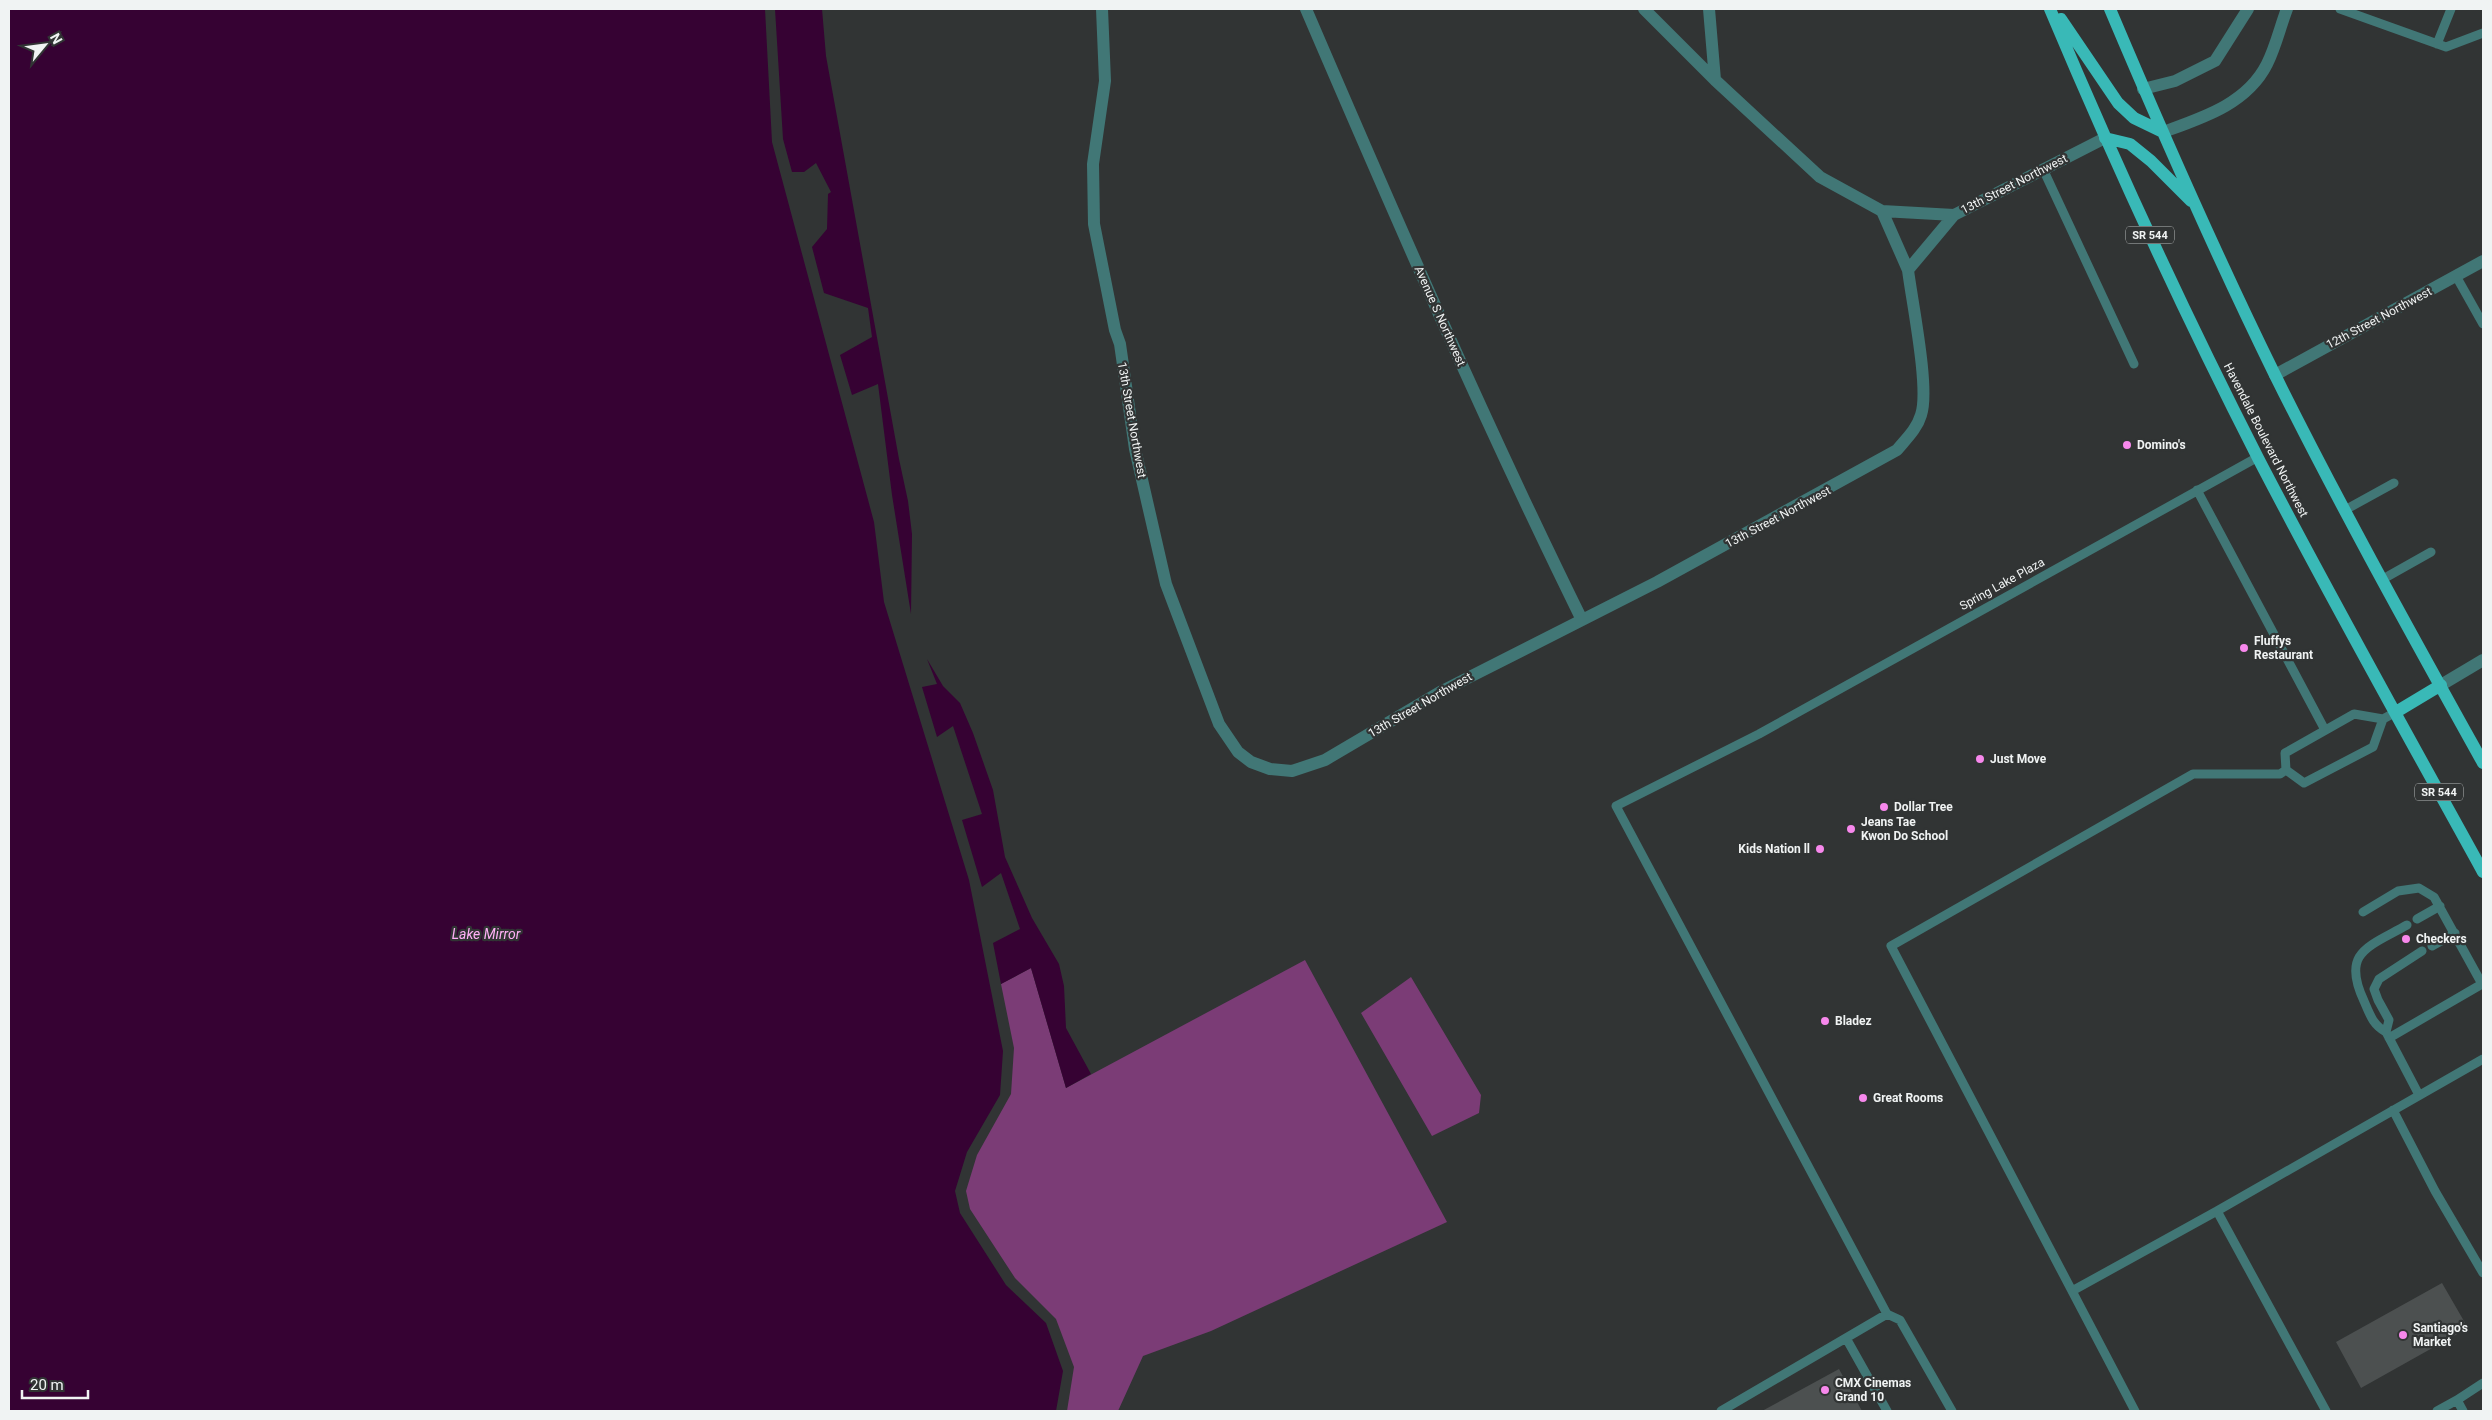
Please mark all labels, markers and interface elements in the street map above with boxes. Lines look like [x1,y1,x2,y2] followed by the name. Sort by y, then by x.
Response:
[20,20,70,70] north arrow
[47,30,66,47] text: N
[1959,151,2070,217] street label: 13th Street Northwest
[2126,226,2174,244] road number: SR 544
[1412,264,1468,368] street label: Avenue S Northwest
[2324,284,2434,352] street label: 12th Street Northwest
[1115,361,1149,479] street label: 13th Street Northwest
[2221,361,2311,519] street label: Havendale Boulevard Northwest
[2137,438,2186,452] place label: Domino's
[2121,439,2133,451] marker: Domino's
[1723,483,1833,551] street label: 13th Street Northwest
[1957,555,2047,613] street label: Spring Lake Plaza
[2254,634,2313,662] place label: Fluffys Restaurant
[2238,642,2250,654] marker: Fluffys Restaurant
[1366,670,1474,740] street label: 13th Street Northwest
[1990,752,2047,766] place label: Just Move
[1974,753,1986,765] marker: Just Move
[2415,784,2463,800] road number: SR 544
[1894,800,1953,814] place label: Dollar Tree
[1878,801,1890,813] marker: Dollar Tree
[1861,815,1948,843] place label: Jeans Tae Kwon Do School
[1845,823,1857,835] marker: Jeans Tae Kwon Do School
[1738,842,1810,856] place label: Kids Nation ll
[1814,843,1826,855] marker: Kids Nation ll
[452,926,521,942] water label: Lake Mirror
[2416,932,2467,946] place label: Checkers
[2400,933,2412,945] marker: Checkers
[1835,1014,1872,1028] place label: Bladez
[1819,1015,1831,1027] marker: Bladez
[1873,1091,1943,1105] place label: Great Rooms
[1857,1092,1869,1104] marker: Great Rooms
[2413,1321,2468,1349] place label: Santiago's Market
[2397,1329,2409,1341] marker: Santiago's Market
[22,1368,89,1400] scale bar
[30,1376,64,1394] text: 20 m
[1835,1376,1911,1404] place label: CMX Cinemas Grand 10
[1819,1384,1831,1396] marker: CMX Cinemas Grand 10

